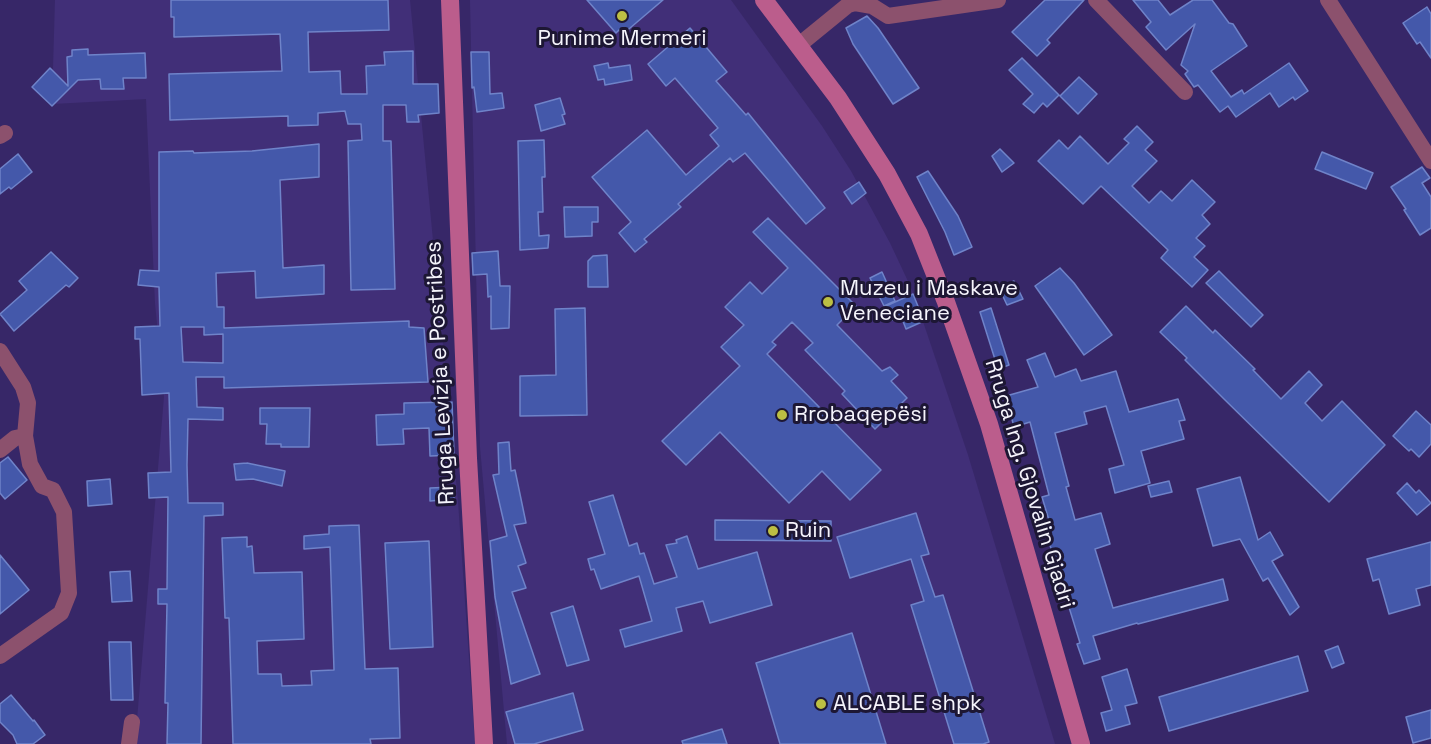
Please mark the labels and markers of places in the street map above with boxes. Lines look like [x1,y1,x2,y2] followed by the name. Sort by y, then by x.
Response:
[615,9,629,23] marker: Punime Mermeri
[537,26,707,52] place label: Punime Mermeri
[840,276,1018,328] place label: Muzeu i Maskave Veneciane
[821,295,835,309] marker: Muzeu i Maskave Veneciane
[794,402,927,428] place label: Rrobaqepësi
[775,408,789,422] marker: Rrobaqepësi
[785,518,831,544] place label: Ruin
[766,524,780,538] marker: Ruin
[833,691,982,717] place label: ALCABLE shpk
[814,697,828,711] marker: ALCABLE shpk

